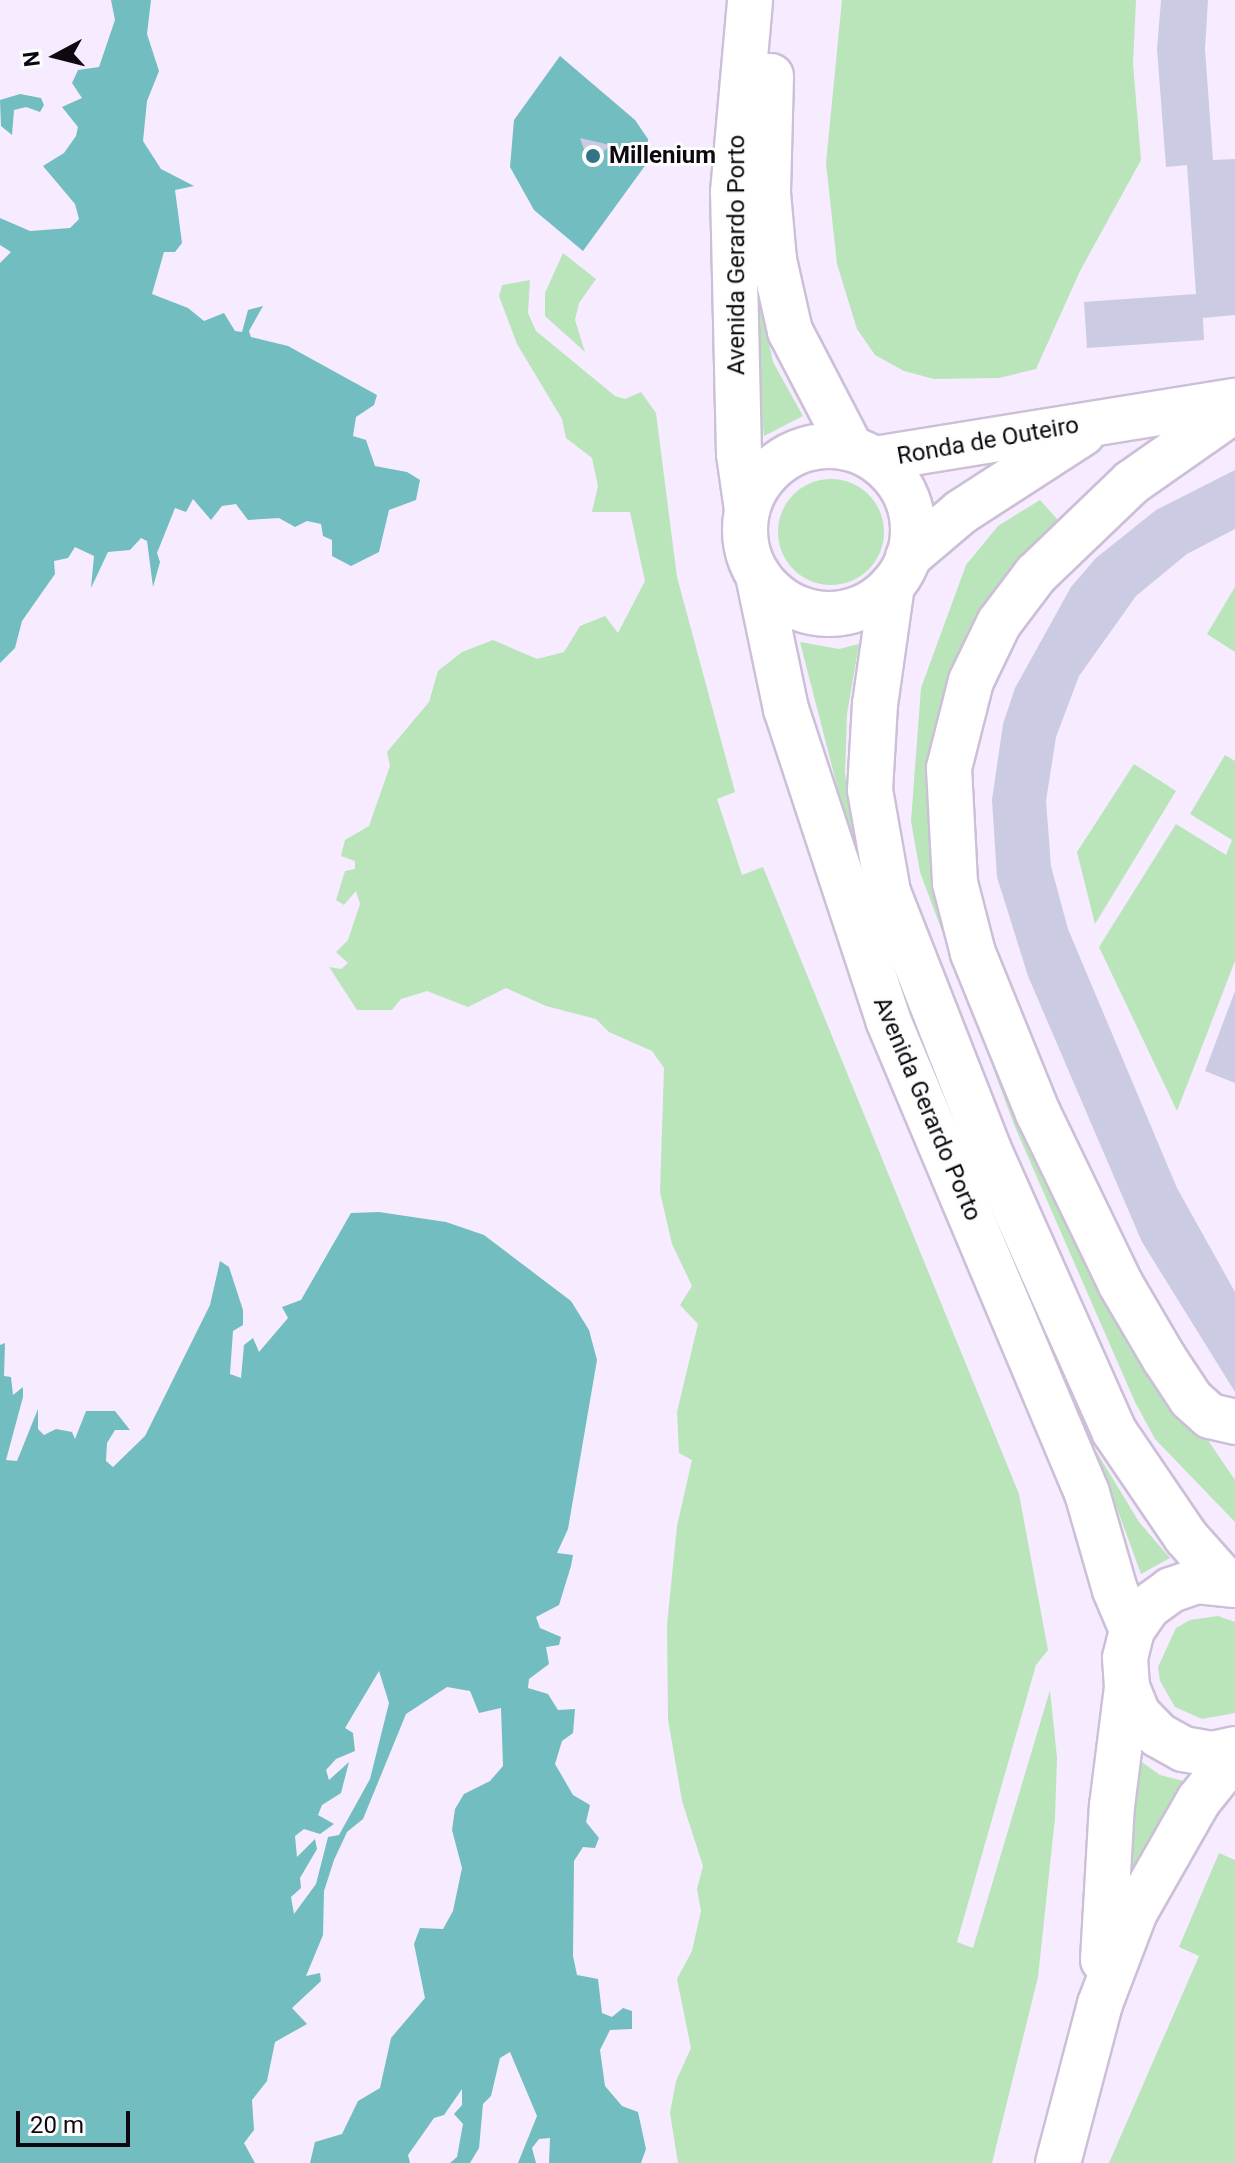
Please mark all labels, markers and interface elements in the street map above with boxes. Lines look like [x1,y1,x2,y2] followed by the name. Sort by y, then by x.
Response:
[16,16,96,96] north arrow
[18,50,45,68] text: N
[723,135,751,375] street label: Avenida Gerardo Porto
[609,142,716,170] place label: Millenium
[584,147,602,165] marker: Millenium
[895,411,1081,471] street label: Ronda de Outeiro
[867,993,987,1225] street label: Avenida Gerardo Porto
[20,2095,134,2145] scale bar
[30,2111,84,2139] text: 20 m

